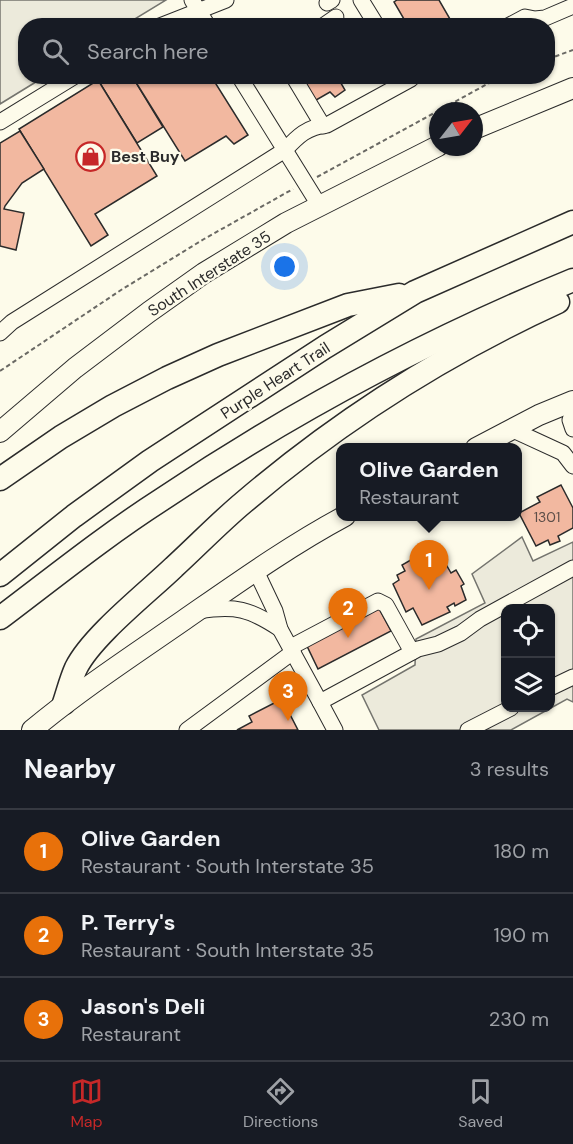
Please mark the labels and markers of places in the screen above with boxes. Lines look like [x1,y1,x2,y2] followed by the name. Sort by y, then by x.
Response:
[74,140,106,172] shop icon: Best Buy
[111,146,180,167] place label: Best Buy
[410,540,448,590] pin: 1
[328,588,368,638] pin: 2
[268,672,308,721] pin: 3

